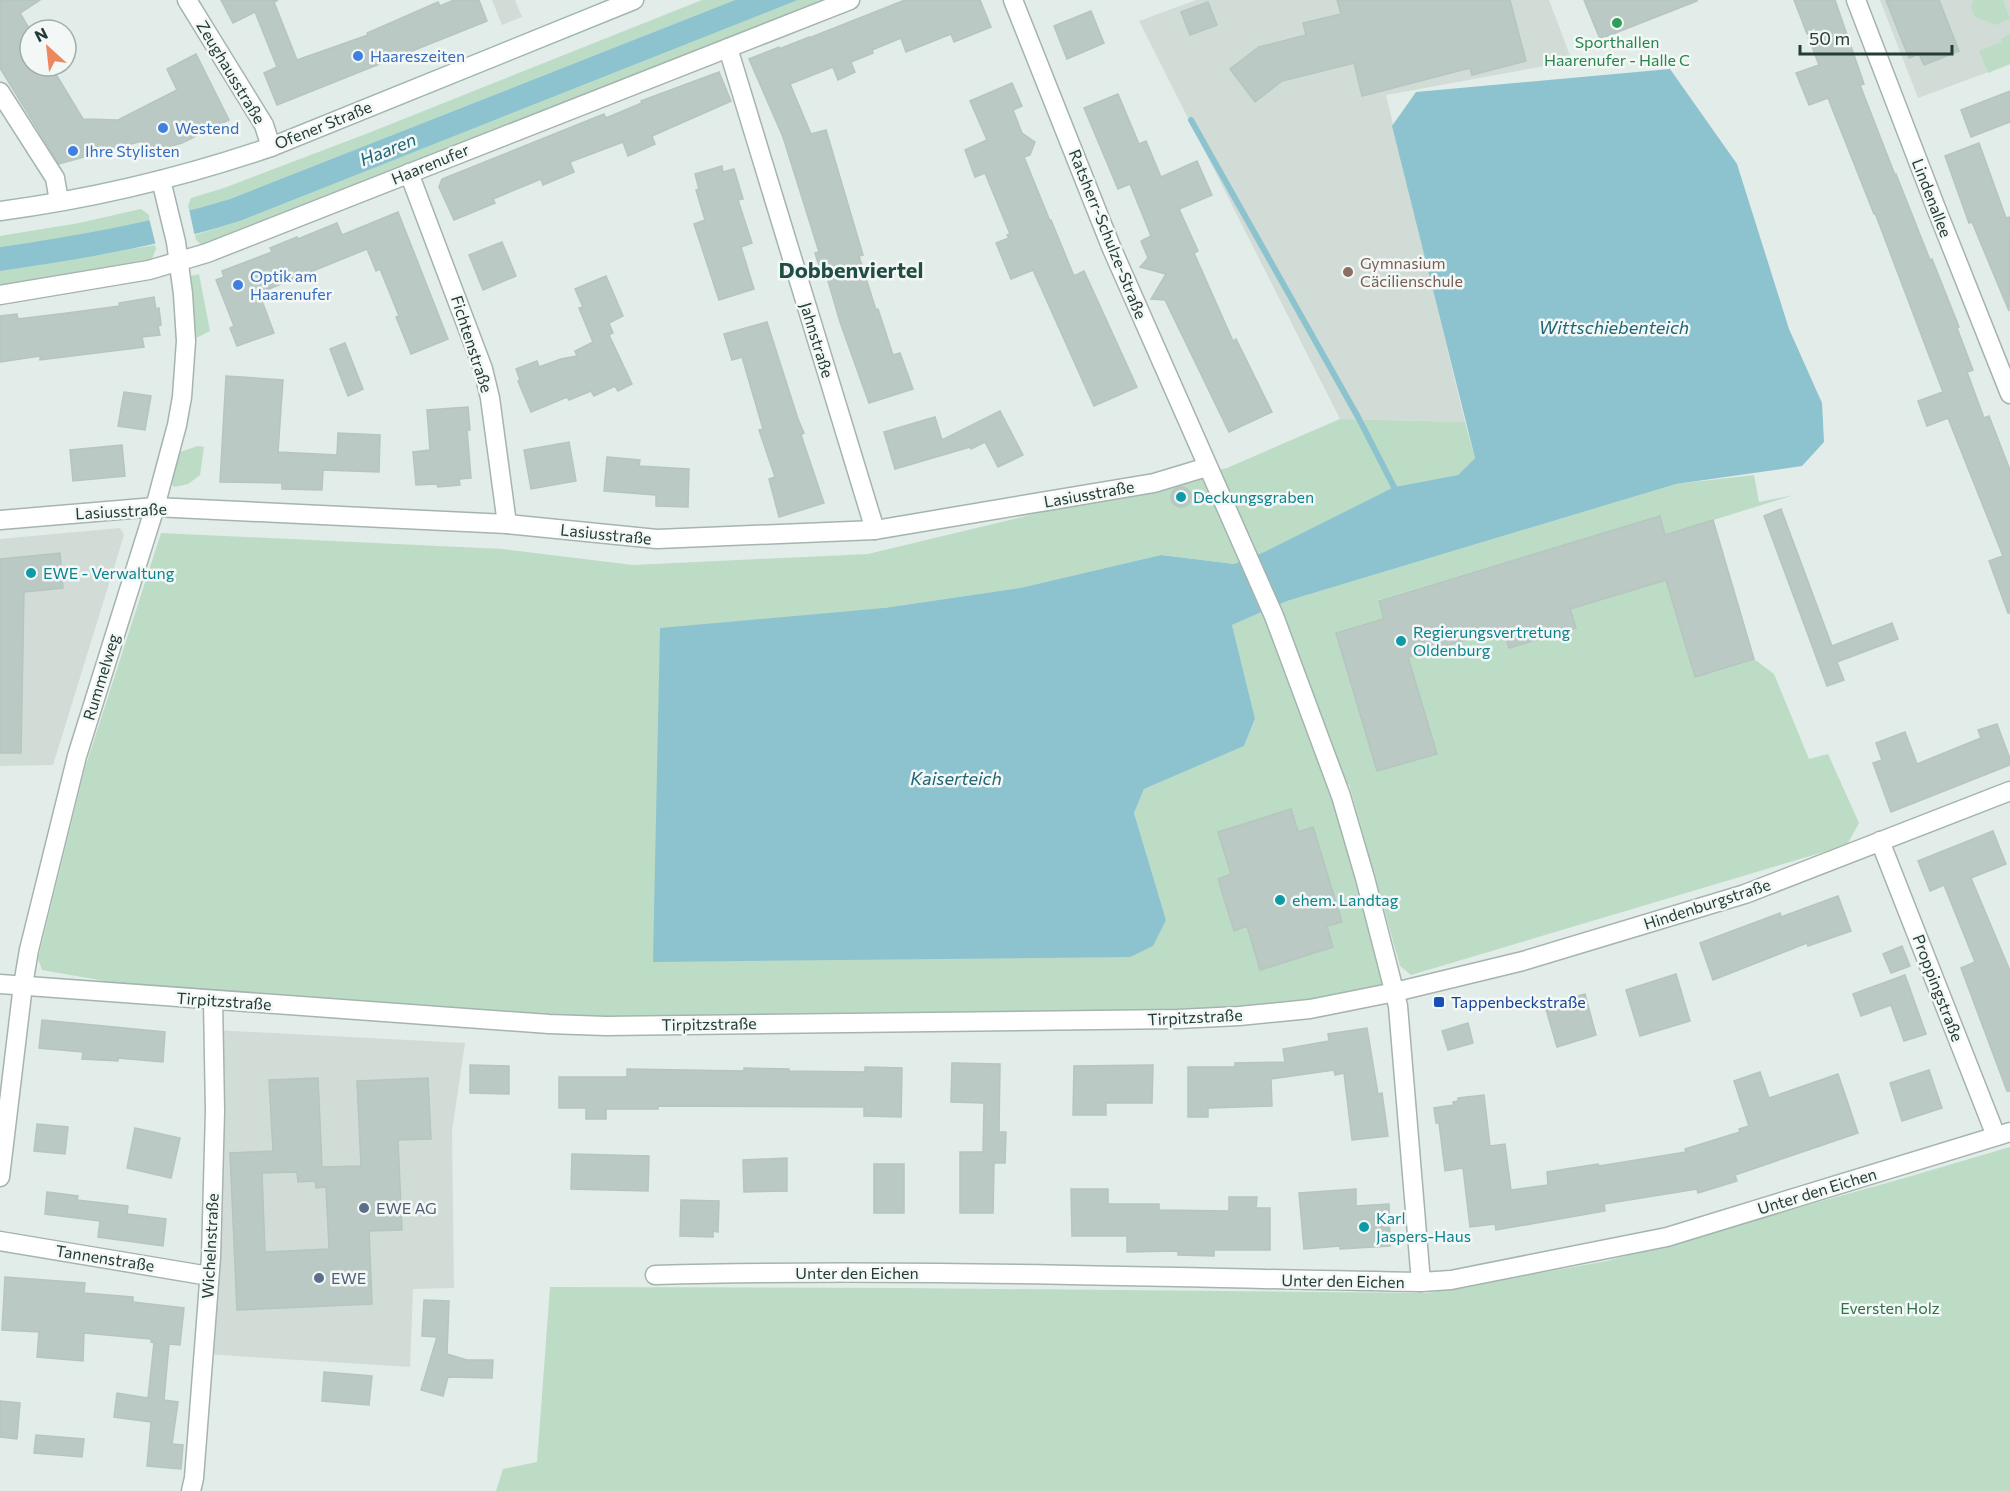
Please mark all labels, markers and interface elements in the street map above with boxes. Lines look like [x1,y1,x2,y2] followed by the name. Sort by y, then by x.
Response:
[1610,16,1624,30] marker: Sporthallen Haarenufer - Halle C
[193,17,270,127] street label: Zeughausstraße
[18,18,78,78] north arrow
[1800,18,1952,56] scale bar
[31,23,51,45] text: N
[1809,27,1850,49] text: 50 m
[1544,32,1690,69] place label: Sporthallen Haarenufer - Halle C
[370,46,465,65] place label: Haareszeiten
[351,49,365,63] marker: Haareszeiten
[271,96,374,153] street label: Ofener Straße
[175,118,239,137] place label: Westend
[156,121,170,135] marker: Westend
[356,128,419,170] water label: Haaren
[388,139,472,188] street label: Haarenufer
[85,141,180,160] place label: Ihre Stylisten
[66,144,80,158] marker: Ihre Stylisten
[1066,146,1151,321] street label: Ratsherr-Schulze-Straße
[1909,156,1956,240] street label: Lindenallee
[1360,253,1463,290] place label: Gymnasium Cäcilienschule
[779,256,923,283] district label: Dobbenviertel
[1341,265,1355,279] marker: Gymnasium Cäcilienschule
[250,266,333,303] place label: Optik am Haarenufer
[231,278,245,292] marker: Optik am Haarenufer
[448,293,497,395] street label: Fichtenstraße
[797,300,838,380] street label: Jahnstraße
[1539,316,1689,338] water label: Wittschiebenteich
[1042,476,1136,511] street label: Lasiusstraße
[1193,487,1314,506] place label: Deckungsgraben
[1174,490,1188,504] marker: Deckungsgraben
[75,499,167,522] street label: Lasiusstraße
[559,519,653,548] street label: Lasiusstraße
[43,563,175,582] place label: EWE - Verwaltung
[24,566,38,580] marker: EWE - Verwaltung
[1413,622,1571,659] place label: Regierungsvertretung Oldenburg
[78,631,123,722] street label: Rummelweg
[1394,634,1408,648] marker: Regierungsvertretung Oldenburg
[910,767,1002,789] water label: Kaiserteich
[1641,874,1773,933] street label: Hindenburgstraße
[1292,890,1399,909] place label: ehem. Landtag
[1273,893,1287,907] marker: ehem. Landtag
[1909,932,1968,1044] street label: Proppingstraße
[176,988,272,1013] street label: Tirpitzstraße
[1451,992,1586,1011] place label: Tappenbeckstraße
[1432,995,1446,1009] marker: Tappenbeckstraße
[1147,1005,1243,1028] street label: Tirpitzstraße
[661,1013,757,1034] street label: Tirpitzstraße
[1755,1163,1879,1218] street label: Unter den Eichen
[197,1193,222,1299] street label: Wichelnstraße
[376,1198,437,1217] place label: EWE AG
[357,1201,371,1215] marker: EWE AG
[1376,1208,1471,1245] place label: Karl Jaspers-Haus
[1357,1220,1371,1234] marker: Karl Jaspers-Haus
[54,1240,156,1275] street label: Tannenstraße
[795,1263,919,1282] street label: Unter den Eichen
[331,1268,366,1287] place label: EWE
[1281,1270,1405,1291] street label: Unter den Eichen
[312,1271,326,1285] marker: EWE
[1840,1298,1940,1317] park label: Eversten Holz

